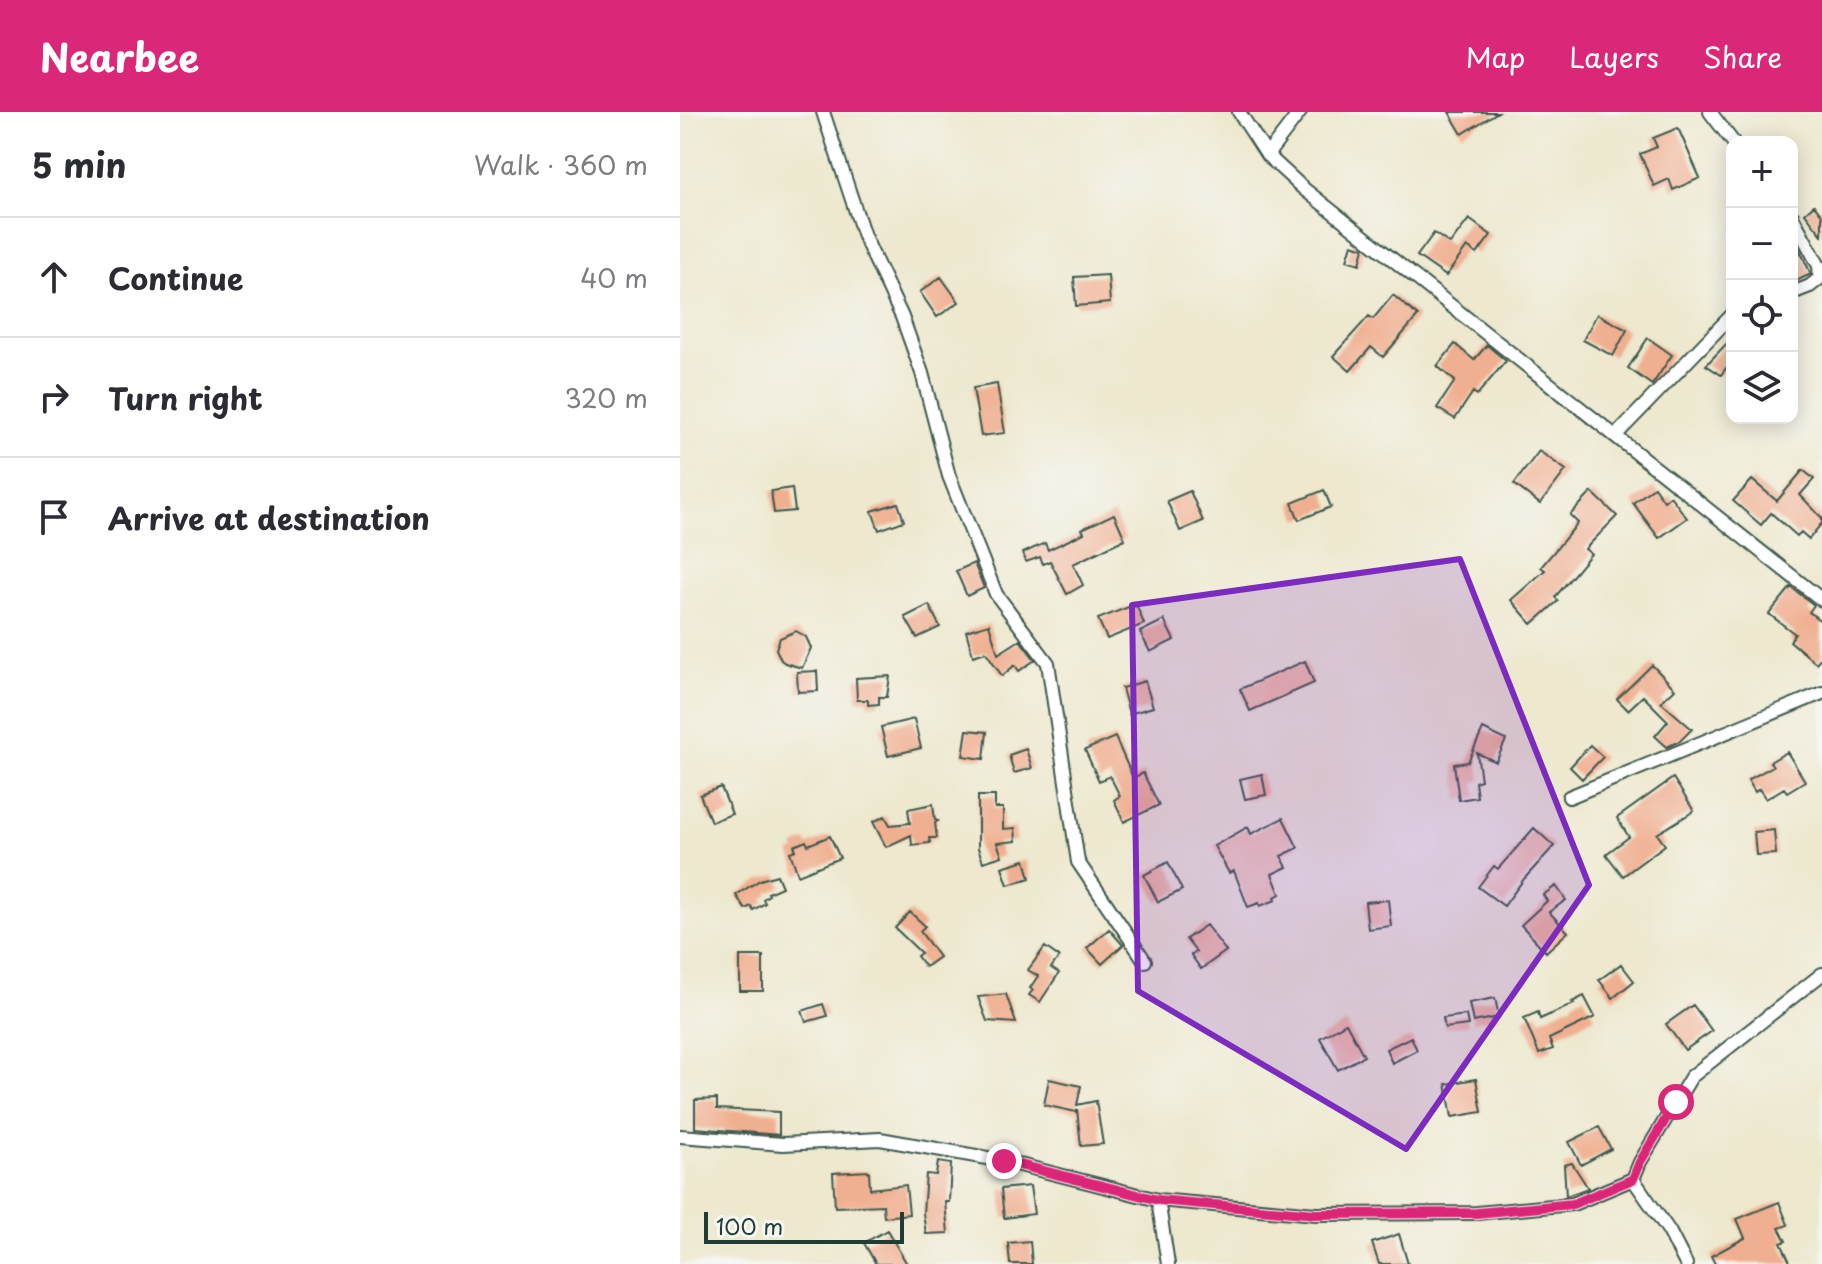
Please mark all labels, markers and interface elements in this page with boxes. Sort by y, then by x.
text: Nearbee [40,28,199,85]
text: Map [1465,35,1525,78]
text: Layers [1569,35,1659,78]
text: Share [1703,35,1782,78]
map controls [1726,136,1798,424]
button: + [1726,136,1798,208]
text: 5 min [32,138,126,190]
text: Walk · 360 m [474,145,648,184]
button: − [1726,208,1798,280]
icon: ahead [32,255,76,299]
text: Continue [108,255,243,300]
text: 40 m [580,258,648,297]
button: locate [1726,280,1798,352]
button: layers [1726,352,1798,424]
icon: right [32,375,76,419]
text: Turn right [108,375,263,420]
text: 320 m [564,378,648,417]
icon: arrive [32,495,76,539]
text: Arrive at destination [108,495,430,540]
route start [1658,1084,1694,1120]
route end [986,1143,1022,1179]
scale bar [704,1208,904,1244]
text: 100 m [716,1209,783,1242]

